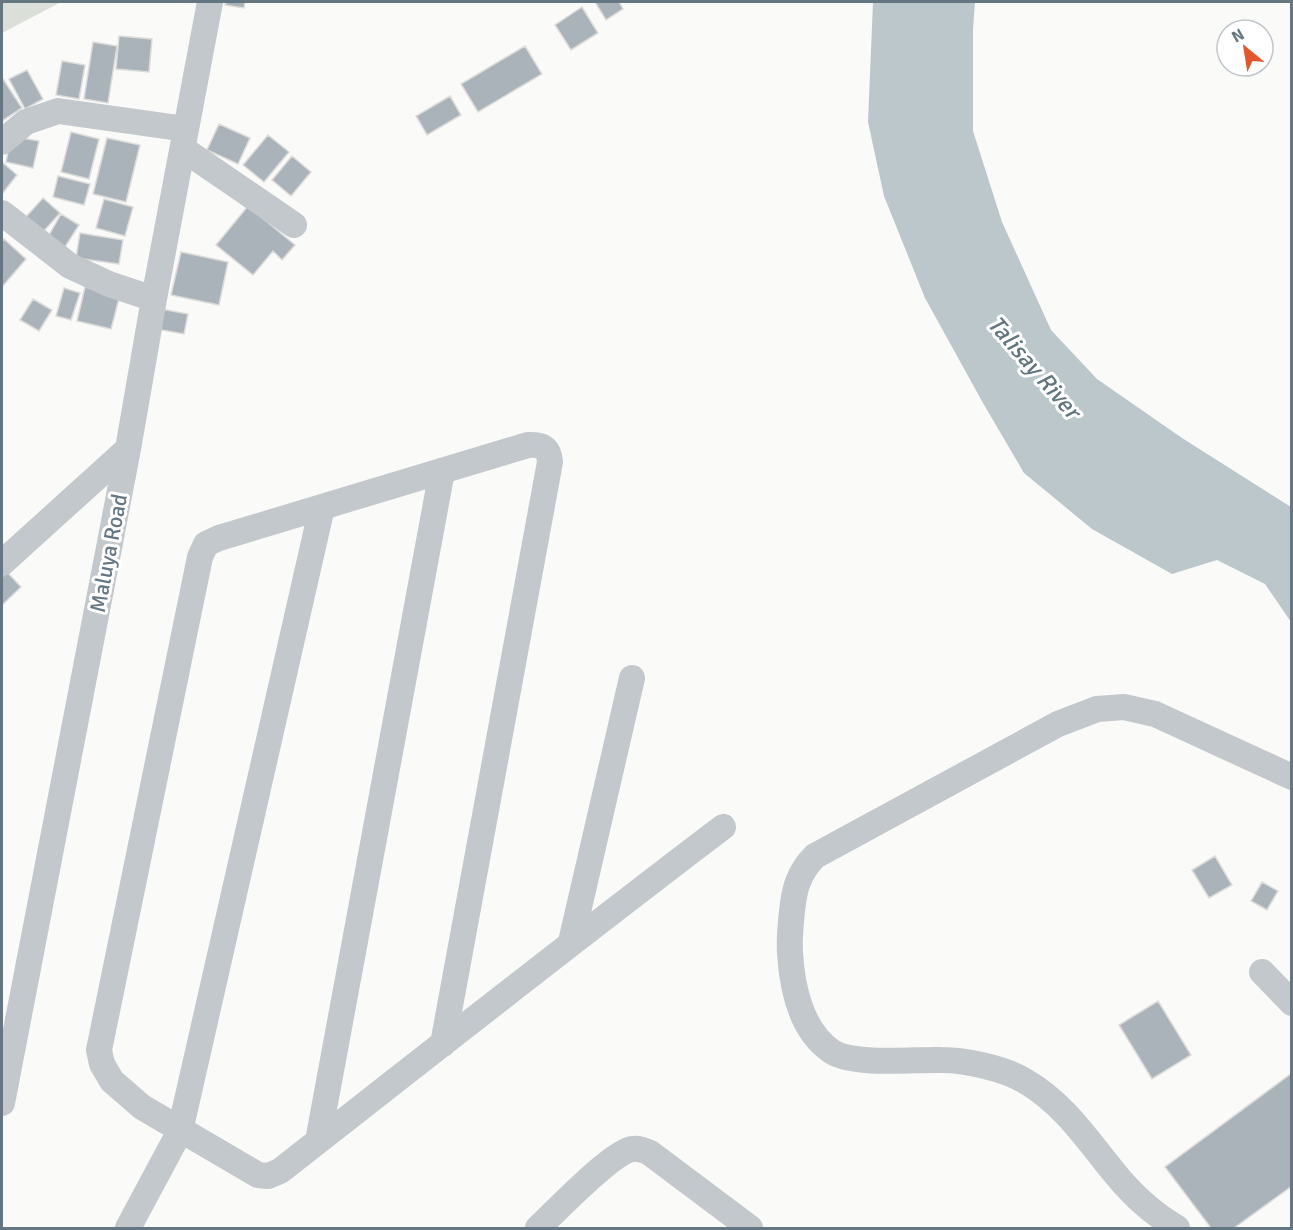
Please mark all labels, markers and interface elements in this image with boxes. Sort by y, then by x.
north arrow [1215,18,1275,78]
text: N [1228,24,1248,47]
water label: Talisay River [981,309,1089,427]
street label: Maluya Road [84,491,133,615]

